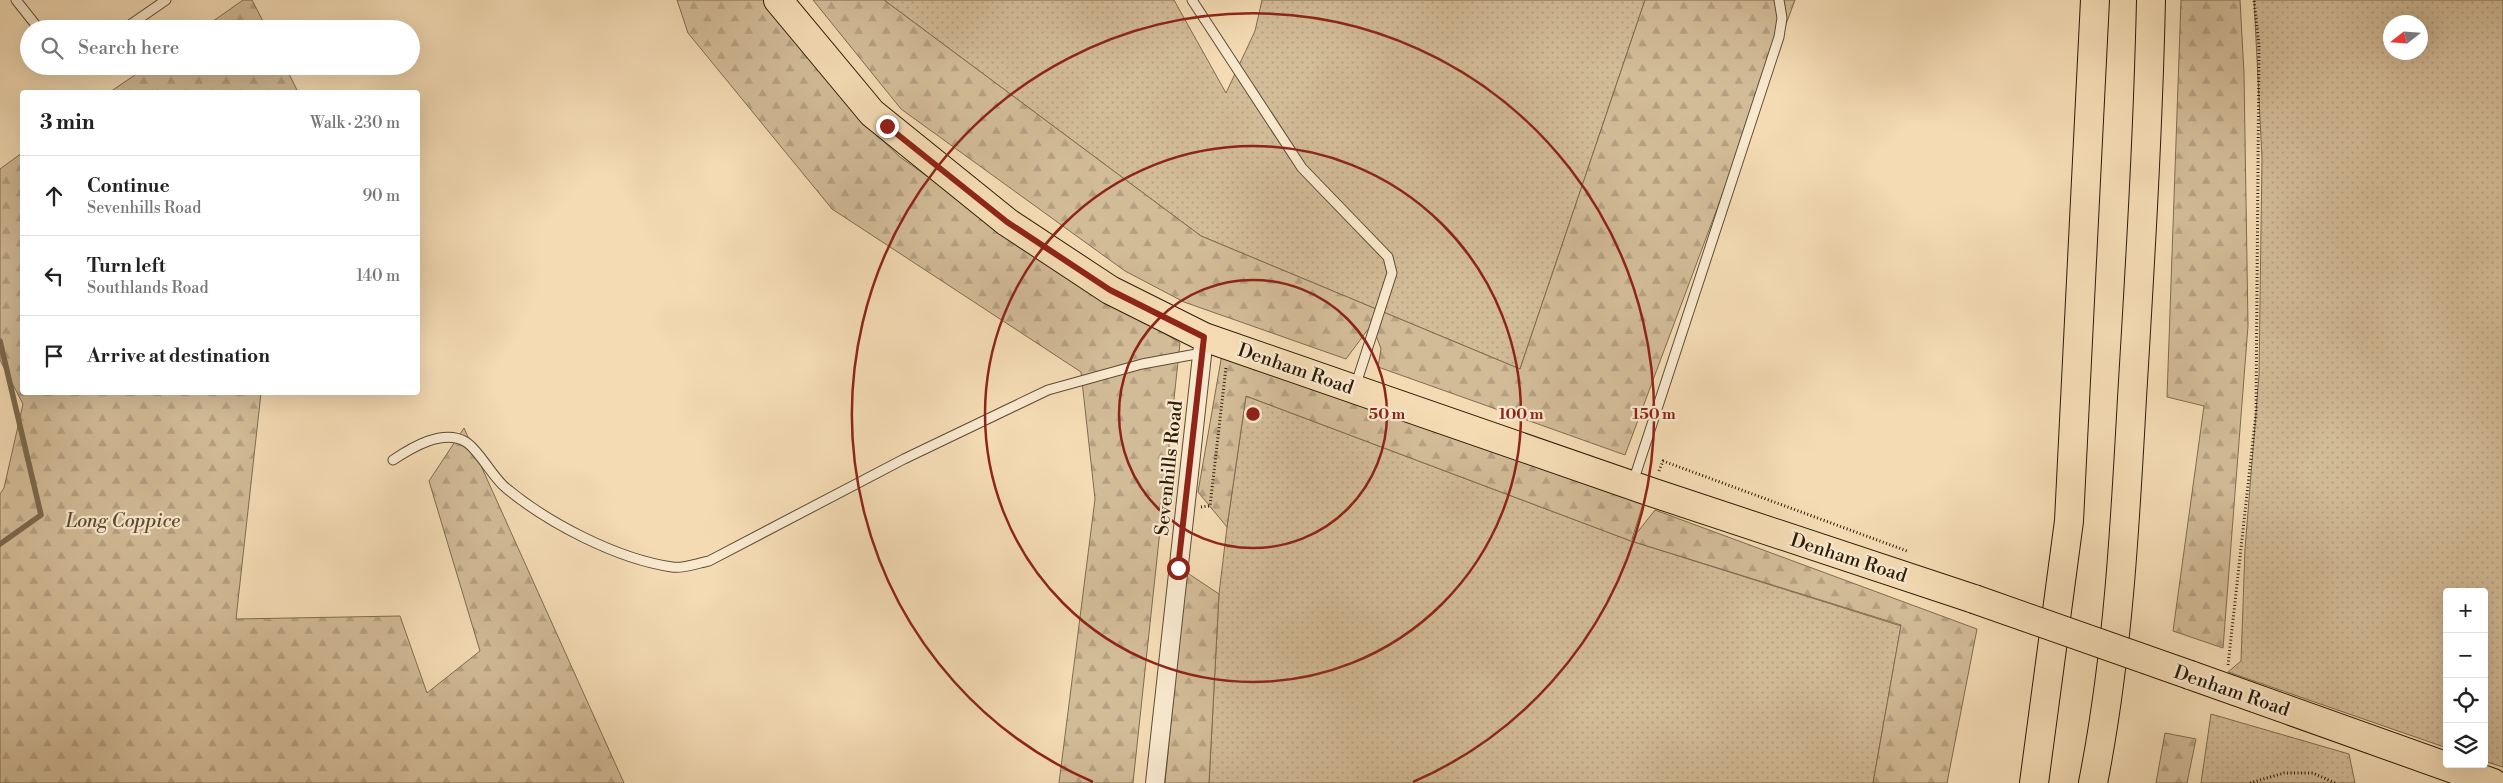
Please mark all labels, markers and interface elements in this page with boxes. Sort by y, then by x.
north arrow [2383,15,2428,60]
search box [20,20,420,75]
icon: search [38,34,66,62]
text: Search here [78,36,179,60]
text: 3 min [40,110,95,136]
text: Walk · 230 m [310,113,400,133]
route end [876,115,899,138]
text: Continue [87,174,170,198]
icon: ahead [40,182,68,210]
text: 90 m [362,186,400,206]
text: Sevenhills Road [87,198,201,218]
text: Turn left [87,254,166,278]
icon: left [40,262,68,290]
text: 140 m [356,266,400,286]
text: Southlands Road [87,278,209,298]
street label: Denham Road [1234,338,1357,400]
icon: arrive [40,342,68,370]
text: Arrive at destination [87,344,270,368]
street label: Sevenhills Road [1150,399,1188,537]
centre of rings [1244,405,1262,423]
text: 50 m [1369,405,1405,424]
text: 100 m [1499,405,1544,424]
text: 150 m [1632,405,1676,424]
park label: Long Coppice [65,509,180,533]
street label: Denham Road [1787,528,1910,588]
route start [1167,557,1190,580]
map controls [2443,588,2488,768]
button: + [2443,588,2488,633]
button: − [2443,633,2488,678]
street label: Denham Road [2170,660,2293,722]
button: locate [2443,678,2488,723]
button: layers [2443,723,2488,768]

